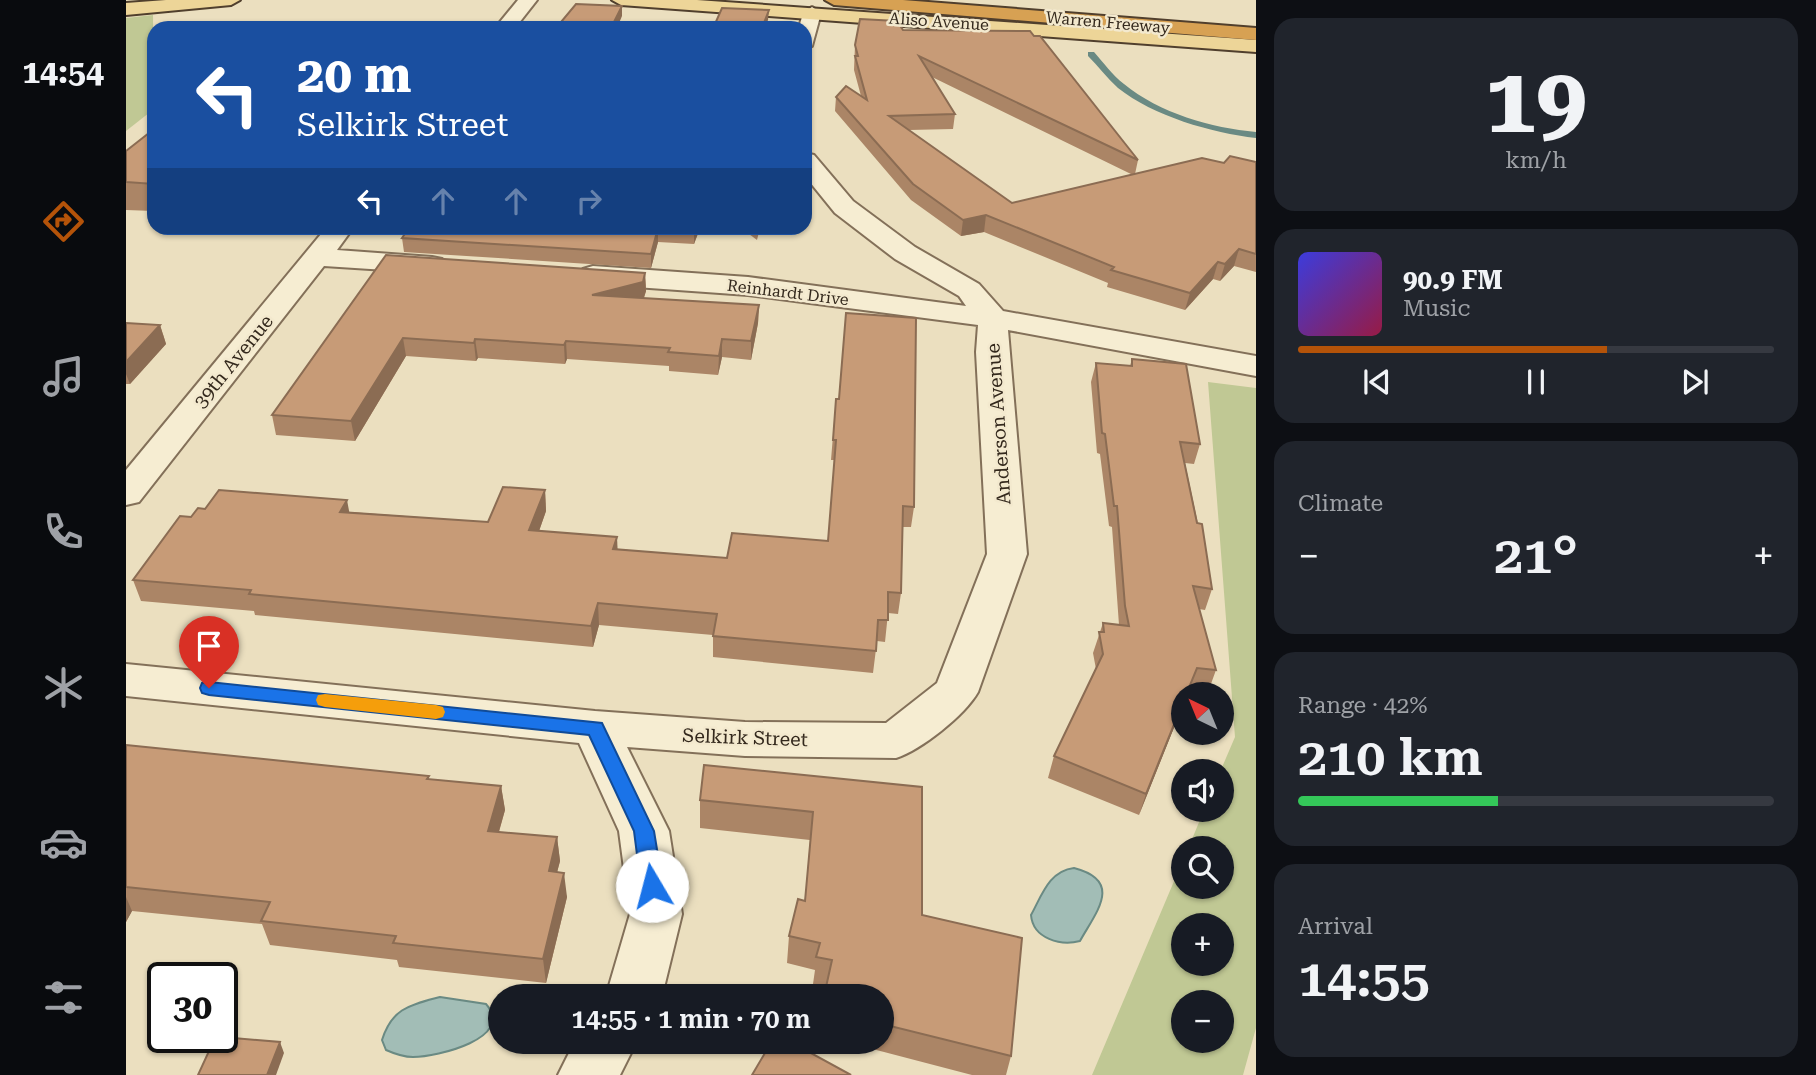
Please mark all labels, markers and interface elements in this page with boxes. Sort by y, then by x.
street label: Warren Freeway [1045,8,1171,37]
street label: Aliso Avenue [888,9,990,34]
text: 20 m [297,47,412,104]
text: 19 [1485,48,1587,154]
icon: left [182,49,273,140]
text: 14:54 [22,53,104,91]
text: Selkirk Street [297,106,508,144]
text: km/h [1505,147,1567,174]
icon: left [351,182,389,220]
icon: ahead [424,182,462,220]
icon: ahead [497,182,535,220]
icon: right [570,182,608,220]
icon: directions [39,197,88,246]
text: 90.9 FM [1403,265,1503,295]
street label: Reinhardt Drive [726,276,850,309]
text: Music [1403,295,1470,322]
street label: 39th Avenue [189,310,278,413]
street label: Anderson Avenue [981,342,1016,505]
icon: music [39,352,88,401]
icon: previous [1358,363,1396,401]
icon: pause [1517,363,1555,401]
icon: next [1676,363,1714,401]
text: Climate [1298,490,1383,517]
icon: phone [39,507,88,556]
text: 21° [1494,525,1578,586]
text: − [1298,534,1319,578]
text: + [1753,534,1774,578]
pin [179,616,239,688]
icon: arrive [190,627,228,665]
icon: climate [39,663,88,712]
north arrow [1171,682,1234,746]
map controls [1171,682,1234,1053]
text: Range · 42% [1298,692,1427,719]
street label: Selkirk Street [682,724,808,751]
text: 210 km [1298,727,1483,788]
button: sound [1171,759,1234,822]
icon: car [39,818,88,867]
button: search [1171,836,1234,899]
position arrow [615,849,689,923]
button: + [1171,913,1234,976]
text: Arrival [1298,913,1373,940]
text: 14:55 [1298,948,1430,1009]
speed limit sign: 30 [147,962,238,1053]
icon: filters [39,973,88,1022]
button: − [1171,990,1234,1053]
text: 14:55 · 1 min · 70 m [571,1004,811,1034]

